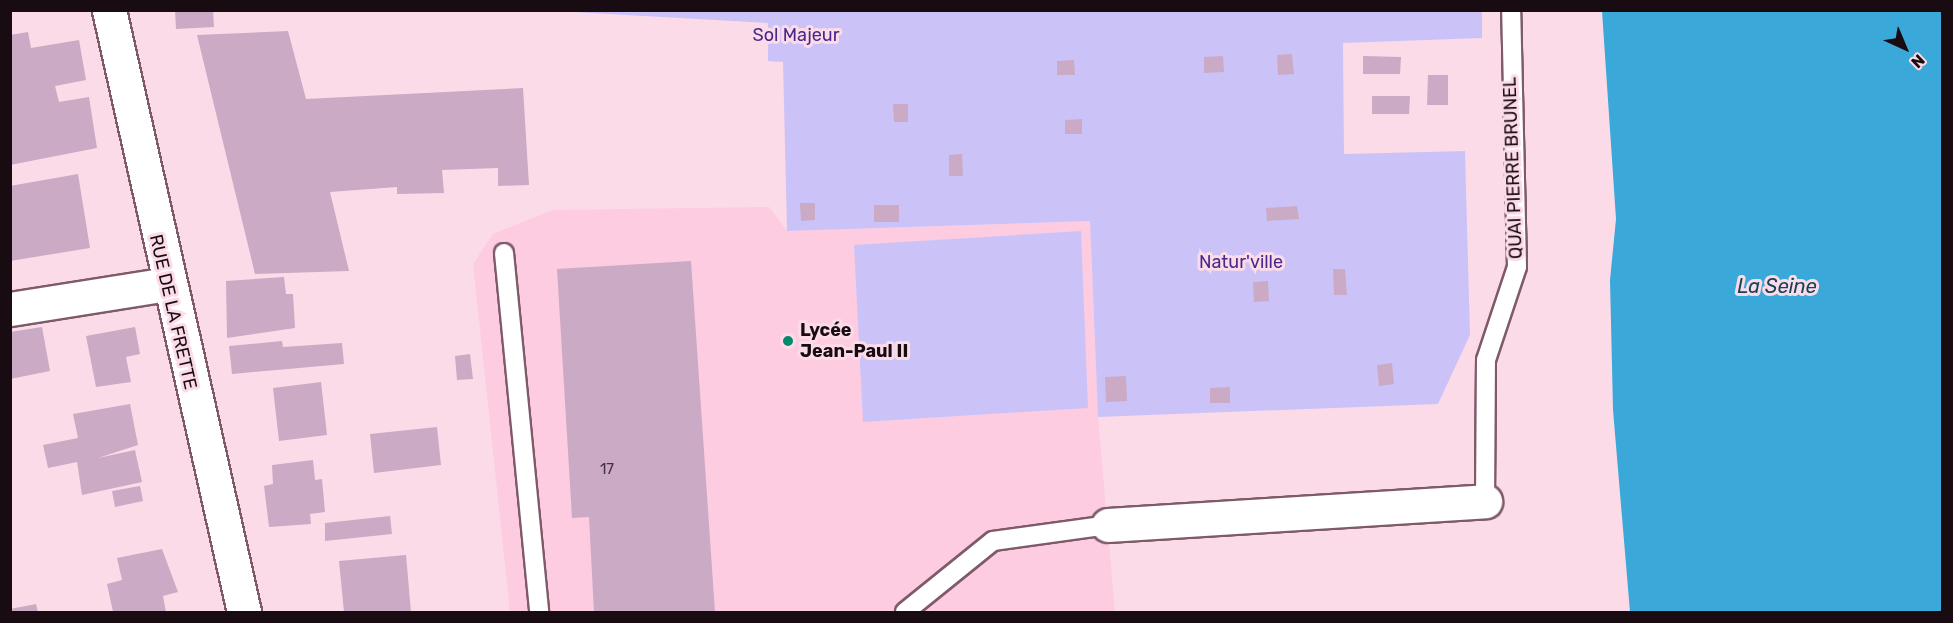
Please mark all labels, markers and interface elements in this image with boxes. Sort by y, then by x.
north arrow [1875,18,1935,78]
park label: Sol Majeur [752,24,840,46]
text: N [1907,50,1929,72]
street label: QUAI PIERRE BRUNEL [1499,77,1527,259]
street label: RUE DE LA FRETTE [145,232,201,392]
park label: Natur'ville [1199,251,1283,273]
water label: La Seine [1737,274,1817,298]
place label: Lycée Jean-Paul II [800,320,908,362]
marker: Lycée Jean-Paul II [781,334,795,348]
house number: 17 [600,461,614,479]

